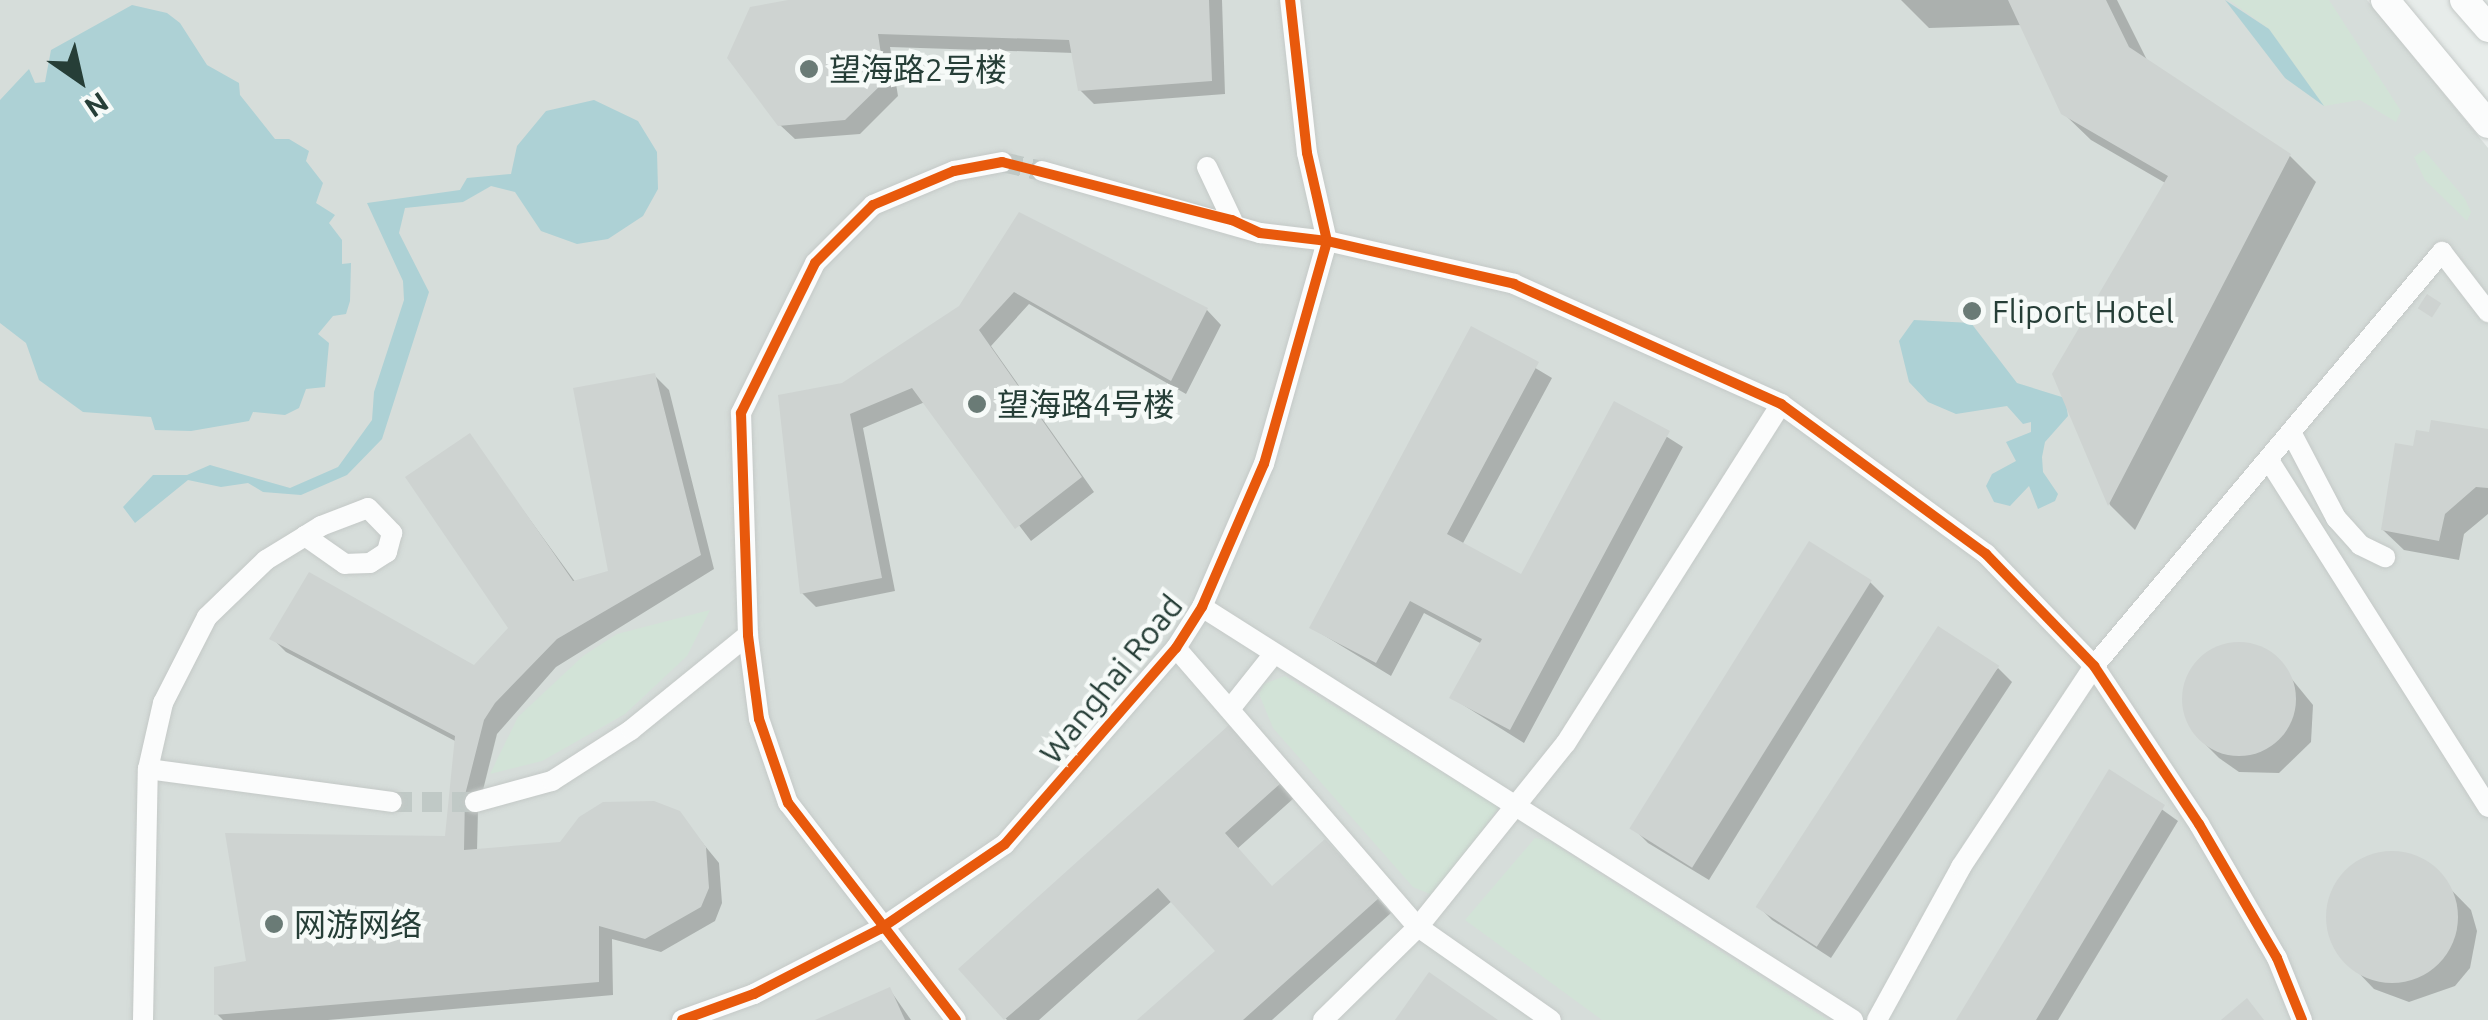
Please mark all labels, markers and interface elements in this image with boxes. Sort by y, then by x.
north arrow [30,30,130,130]
place label: 望海路2号楼 [829,50,1007,88]
marker: 望海路2号楼 [798,58,820,80]
text: N [80,87,114,124]
place label: Fliport Hotel [1992,292,2174,330]
marker: Fliport Hotel [1961,300,1983,322]
place label: 望海路4号楼 [997,385,1175,423]
marker: 望海路4号楼 [966,393,988,415]
street label: Wanghai Road [1031,587,1191,771]
place label: 网游网络 [294,905,422,943]
marker: 网游网络 [263,913,285,935]

